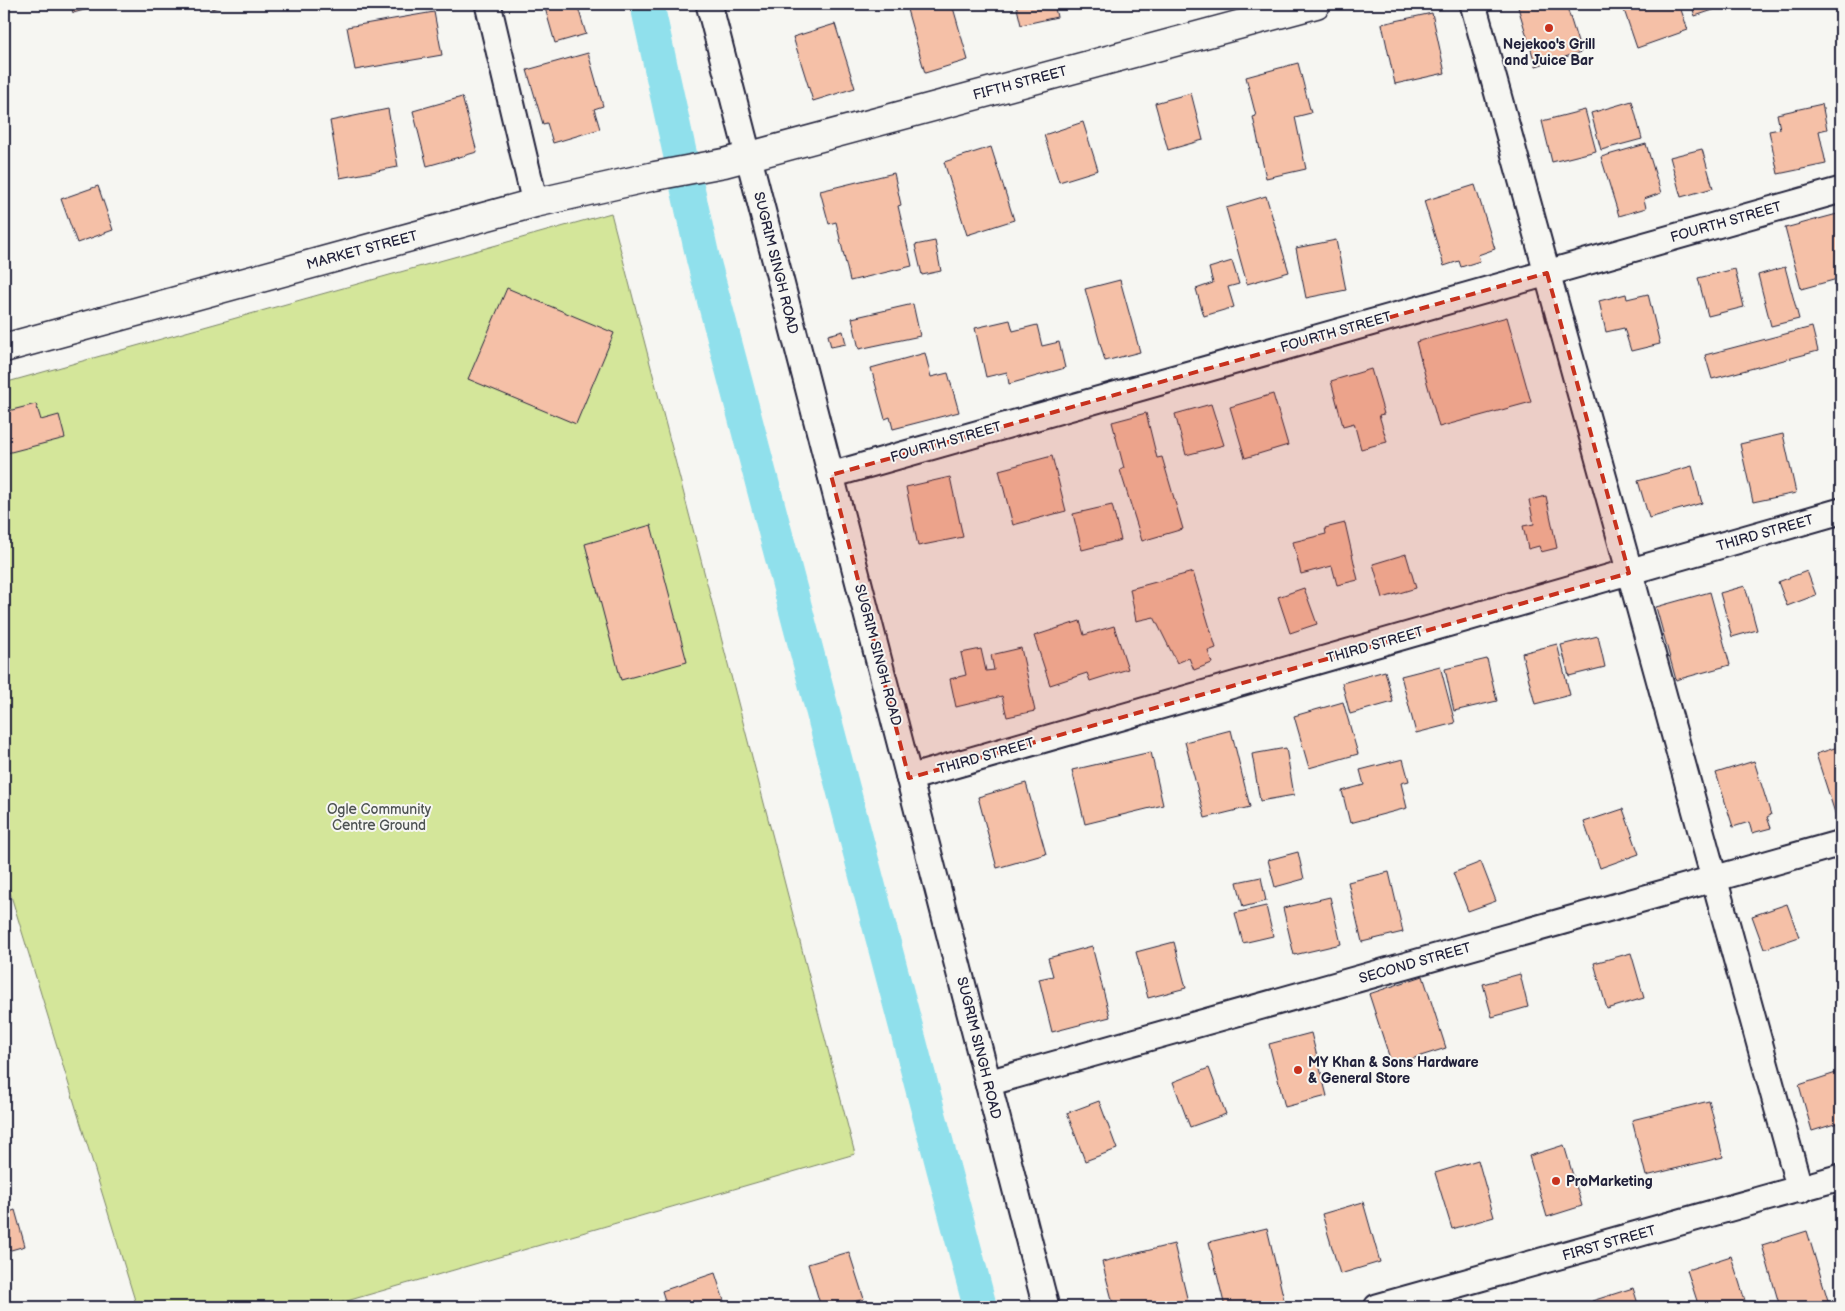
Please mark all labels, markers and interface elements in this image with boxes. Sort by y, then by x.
marker: Nejekoo's Grill and Juice Bar [1543,22,1555,34]
place label: Nejekoo's Grill and Juice Bar [1503,36,1595,69]
street label: FIFTH STREET [971,62,1069,104]
street label: SUGRIM SINGH ROAD [750,190,802,336]
street label: FOURTH STREET [1668,198,1784,246]
street label: MARKET STREET [305,227,420,273]
street label: FOURTH STREET [1278,308,1394,356]
street label: FOURTH STREET [888,418,1004,466]
street label: THIRD STREET [1715,511,1816,555]
street label: SUGRIM SINGH ROAD [851,582,905,728]
street label: THIRD STREET [1325,623,1426,667]
street label: THIRD STREET [936,734,1037,778]
park label: Ogle Community Centre Ground [327,801,432,834]
street label: SECOND STREET [1357,939,1474,987]
street label: SUGRIM SINGH ROAD [953,975,1005,1121]
place label: MY Khan & Sons Hardware & General Store [1308,1054,1479,1087]
marker: MY Khan & Sons Hardware & General Store [1292,1064,1304,1076]
place label: ProMarketing [1566,1173,1653,1190]
marker: ProMarketing [1550,1175,1562,1187]
street label: FIRST STREET [1560,1221,1658,1264]

